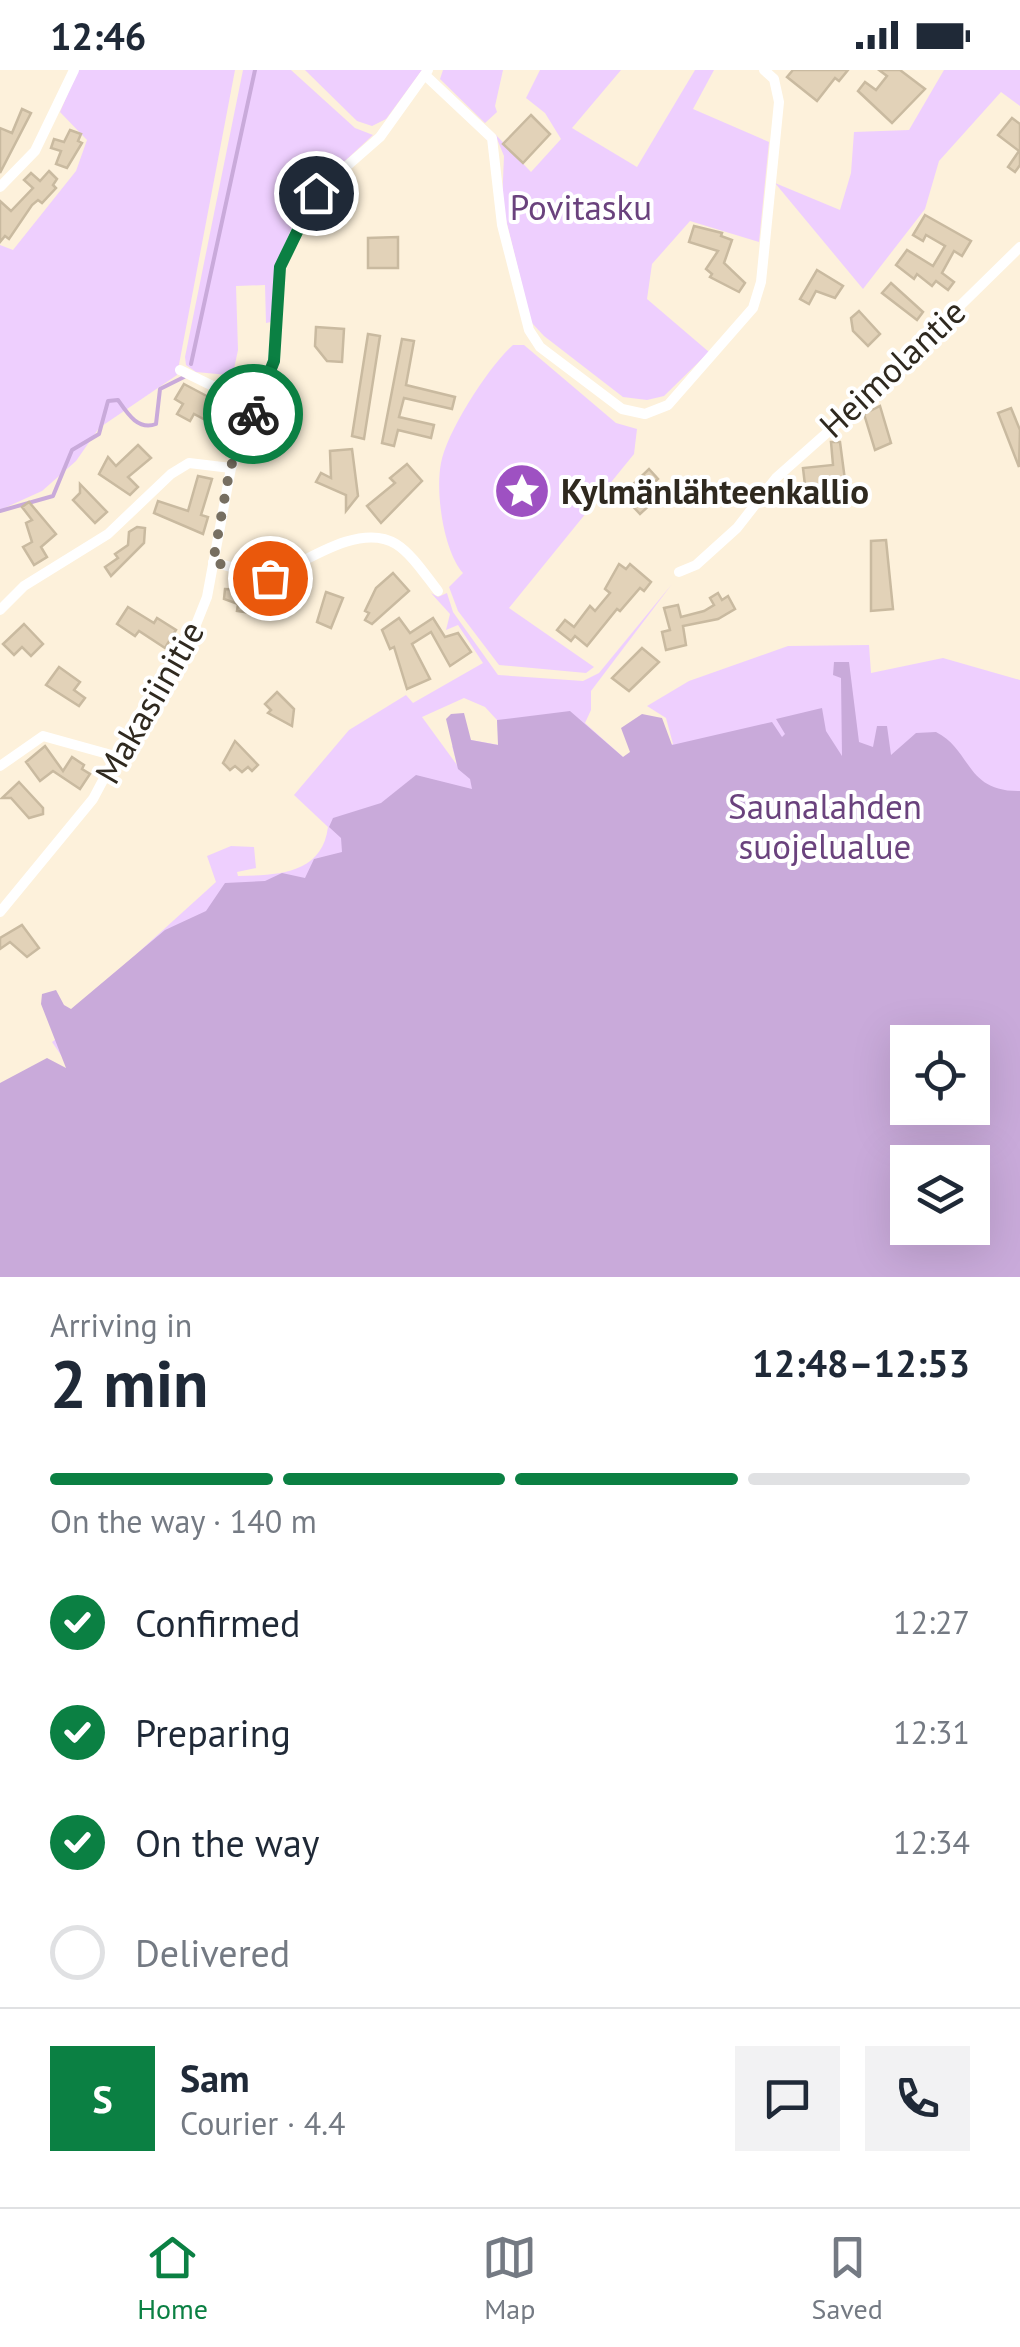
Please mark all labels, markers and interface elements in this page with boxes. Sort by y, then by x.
text: 12:46 [50,11,146,60]
pin [274,151,359,236]
icon: home [289,166,344,221]
park label: Povitasku [510,184,652,230]
street label: Heimolantie [809,289,975,447]
courier [203,364,303,464]
icon: bike [226,387,281,442]
place icon: Kylmänlähteenkallio [492,461,552,521]
place label: Kylmänlähteenkallio [561,468,869,514]
pin [228,536,313,621]
icon: bag [243,551,298,606]
street label: Makasiinitie [84,612,214,792]
park label: Saunalahden suojelualue [728,783,922,869]
map controls [890,1025,990,1245]
button: locate [890,1025,990,1125]
button: layers [890,1145,990,1245]
text: Arriving in [50,1304,192,1346]
text: 12:48–12:53 [752,1338,970,1387]
text: 2 min [50,1341,209,1425]
text: On the way · 140 m [50,1500,317,1542]
icon: check [50,1595,105,1650]
text: Confirmed [135,1598,301,1647]
text: 12:27 [893,1601,970,1643]
icon: check [50,1705,105,1760]
text: Preparing [135,1708,291,1757]
text: 12:31 [893,1711,970,1753]
icon: check [50,1815,105,1870]
text: On the way [135,1818,320,1867]
text: 12:34 [893,1821,970,1863]
text: Delivered [135,1928,290,1977]
button: chat [735,2046,840,2151]
button: phone [865,2046,970,2151]
text: Sam [180,2053,250,2102]
text: S [92,2074,113,2123]
text: Courier · 4.4 [180,2102,346,2144]
tab: Home [137,2230,208,2327]
tab: Map [482,2230,537,2327]
tab: Saved [812,2230,883,2327]

